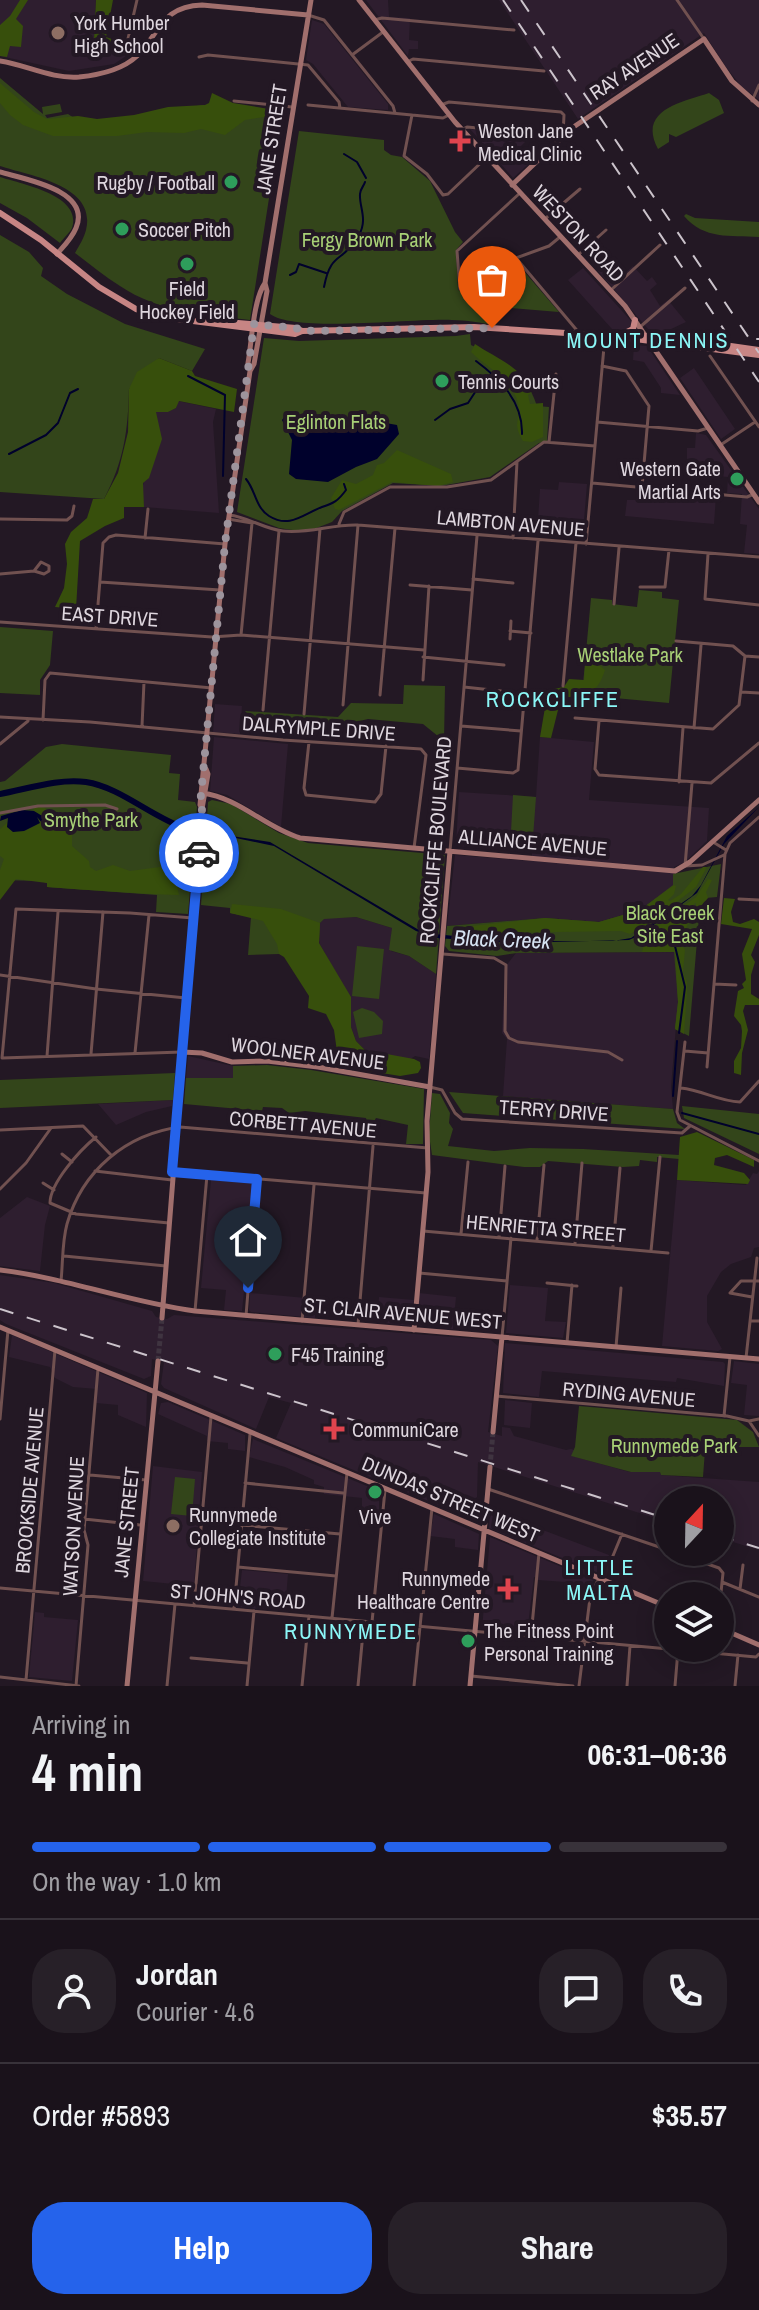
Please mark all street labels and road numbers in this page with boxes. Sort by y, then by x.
street label: RAY AVENUE [584,26,684,106]
street label: JANE STREET [249,82,293,196]
street label: WESTON ROAD [527,179,631,287]
street label: LAMBTON AVENUE [436,503,586,543]
street label: EAST DRIVE [61,599,159,633]
street label: DALRYMPLE DRIVE [241,709,397,747]
street label: ROCKCLIFFE BOULEVARD [412,735,458,945]
street label: ALLIANCE AVENUE [457,822,608,862]
street label: WOOLNER AVENUE [230,1030,386,1076]
street label: TERRY DRIVE [498,1093,610,1127]
street label: CORBETT AVENUE [228,1104,378,1144]
street label: HENRIETTA STREET [465,1208,627,1248]
street label: ST. CLAIR AVENUE WEST [303,1291,503,1335]
street label: RYDING AVENUE [561,1375,697,1413]
street label: BROOKSIDE AVENUE [8,1405,50,1575]
street label: DUNDAS STREET WEST [358,1449,544,1549]
street label: WATSON AVENUE [56,1455,90,1597]
street label: JANE STREET [107,1465,145,1579]
street label: ST JOHN'S ROAD [169,1577,307,1615]

